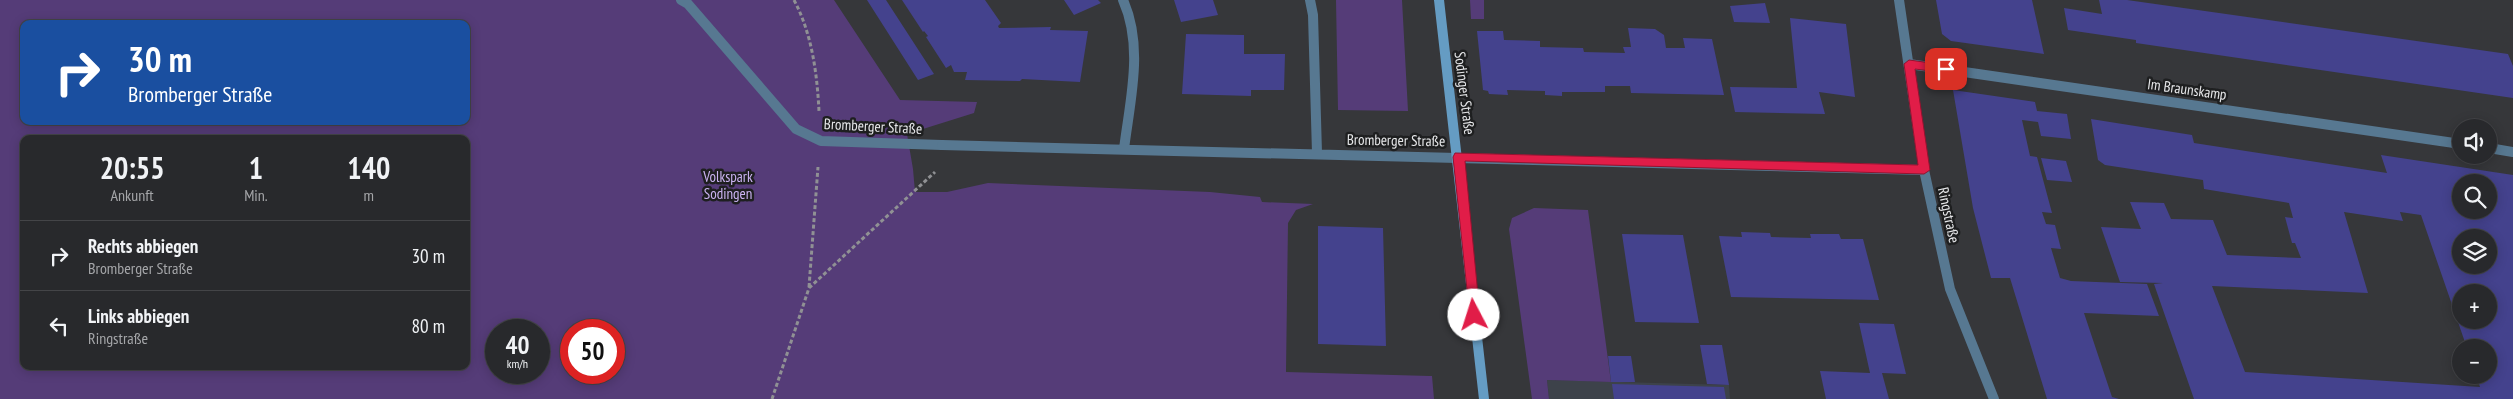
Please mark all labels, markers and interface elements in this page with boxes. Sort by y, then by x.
text: 30 m [128,36,192,82]
icon: right [45,40,110,105]
pin [1925,48,1967,90]
street label: Sodinger Straße [1450,50,1480,136]
icon: arrive [1932,55,1960,83]
street label: Im Braunskamp [2146,74,2228,104]
text: Bromberger Straße [128,80,272,108]
street label: Bromberger Straße [823,114,923,138]
map controls [2452,119,2497,384]
button: sound [2452,119,2497,164]
street label: Bromberger Straße [1347,130,1445,150]
text: 20:55 [100,148,165,187]
text: 1 [249,148,263,187]
text: 140 [347,148,390,187]
park label: Volkspark Sodingen [702,167,753,203]
button: search [2452,174,2497,219]
text: Ankunft [111,185,154,205]
text: Min. [244,185,268,205]
text: m [364,185,374,205]
street label: Ringstraße [1934,185,1964,245]
button: layers [2452,229,2497,274]
text: Rechts abbiegen [88,234,198,258]
icon: right [45,242,73,270]
text: 30 m [412,244,445,268]
text: Bromberger Straße [88,258,193,278]
button: + [2452,284,2497,329]
position arrow [1447,288,1499,340]
text: Links abbiegen [88,304,189,328]
icon: left [45,312,73,340]
text: 80 m [412,314,445,338]
speed limit sign: 50 [560,319,625,384]
text: Ringstraße [88,328,148,348]
text: 40 [506,329,529,361]
button: − [2452,339,2497,384]
text: km/h [507,356,528,371]

